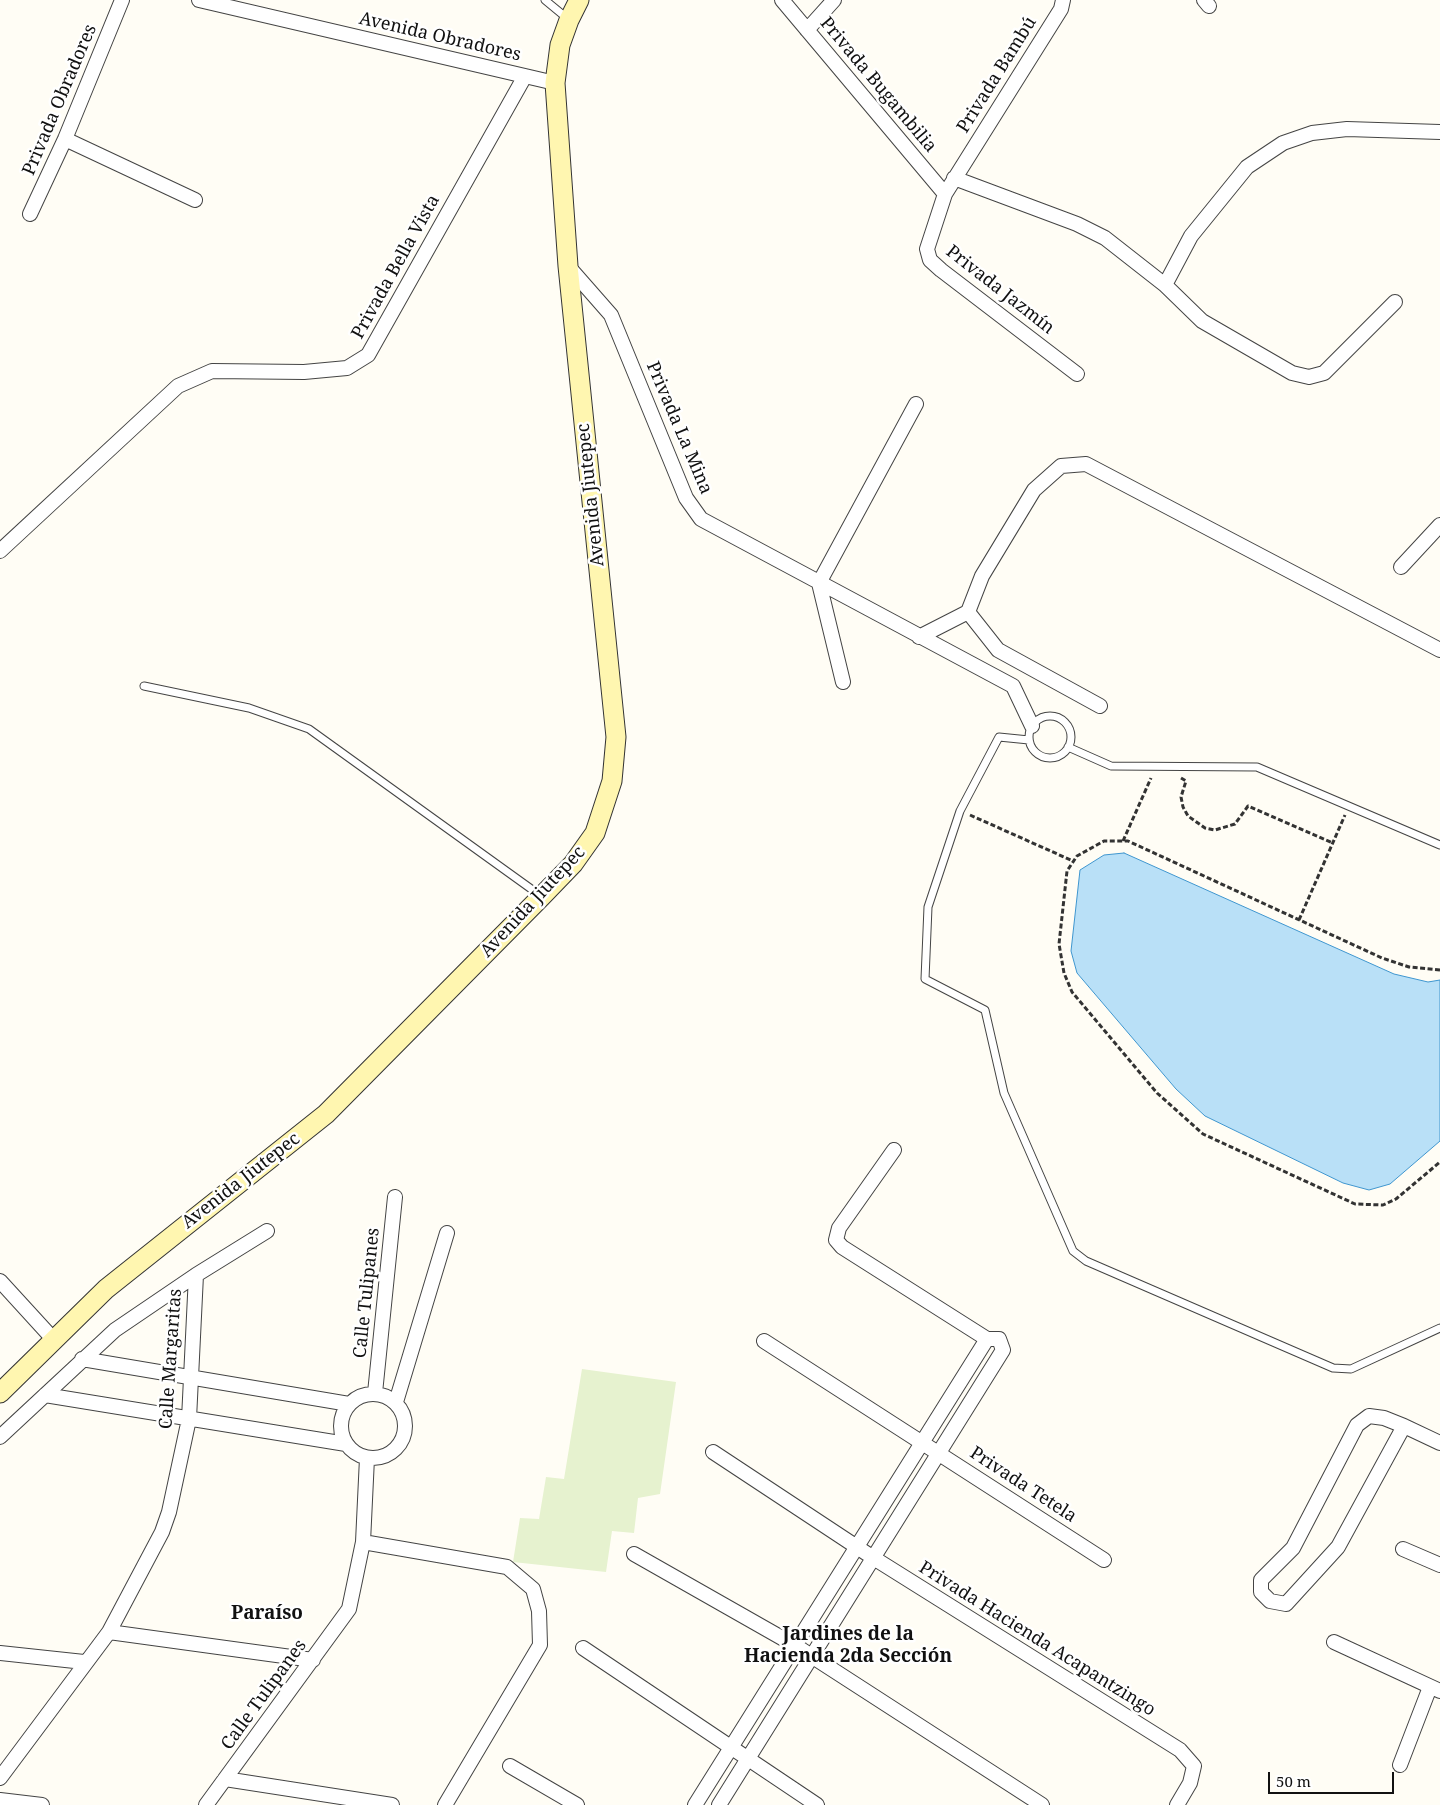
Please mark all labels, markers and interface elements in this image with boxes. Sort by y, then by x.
street label: Avenida Obradores [357,8,523,66]
street label: Privada Bugambilia [815,13,941,157]
street label: Privada Bambú [953,13,1041,137]
street label: Privada Obradores [18,21,102,179]
street label: Privada Bella Vista [347,191,445,343]
street label: Privada Jazmín [941,241,1059,339]
street label: Privada La Mina [641,358,717,498]
street label: Avenida Jiutepec [573,422,609,568]
street label: Avenida Jiutepec [476,842,590,962]
street label: Avenida Jiutepec [178,1128,304,1234]
street label: Calle Tulipanes [349,1227,385,1359]
street label: Calle Margaritas [155,1288,187,1430]
street label: Privada Tetela [966,1442,1080,1528]
street label: Privada Hacienda Acapantzingo [915,1557,1159,1721]
district label: Paraíso [231,1603,303,1625]
district label: Jardines de la Hacienda 2da Sección [744,1624,952,1668]
street label: Calle Tulipanes [217,1636,311,1754]
scale bar [1270,1762,1396,1794]
text: 50 m [1276,1771,1311,1791]

